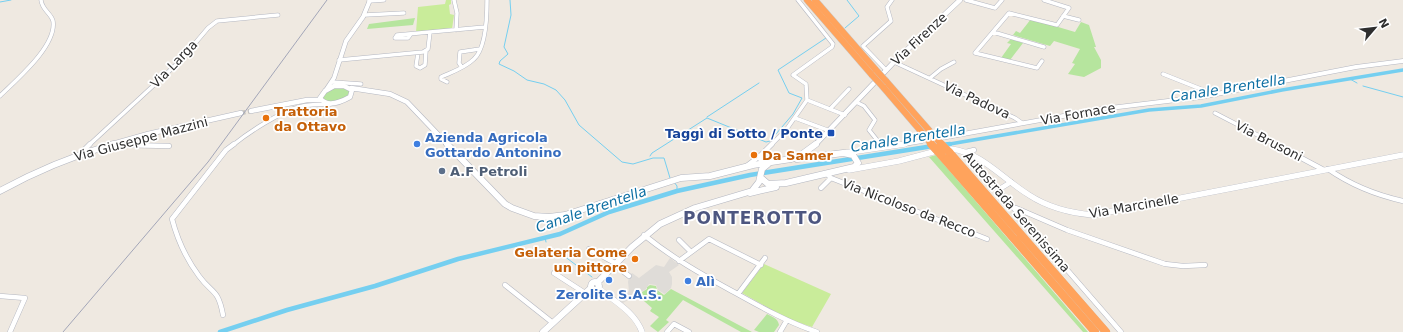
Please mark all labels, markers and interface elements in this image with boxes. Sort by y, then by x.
north arrow [1355,8,1395,48]
street label: Via Firenze [888,9,950,69]
text: N [1375,16,1391,31]
street label: Via Larga [147,37,201,91]
water label: Canale Brentella [1169,71,1287,105]
street label: Via Padova [941,78,1013,122]
street label: Via Fornace [1039,100,1117,128]
place label: Trattoria da Ottavo [274,104,346,134]
marker: Trattoria da Ottavo [261,113,271,123]
street label: Via Giuseppe Mazzini [72,114,210,164]
street label: Via Brusoni [1233,118,1305,164]
water label: Canale Brentella [849,121,967,155]
place label: Taggì di Sotto / Ponte [665,126,823,141]
marker: Taggì di Sotto / Ponte [826,128,836,138]
place label: Azienda Agricola Gottardo Antonino [425,130,561,160]
marker: Azienda Agricola Gottardo Antonino [412,139,422,149]
place label: Da Samer [762,148,834,163]
street label: Autostrada Serenissima [961,149,1073,275]
marker: Da Samer [749,150,759,160]
place label: A.F Petroli [450,164,527,179]
marker: A.F Petroli [437,166,447,176]
street label: Via Nicoloso da Recco [840,176,978,241]
water label: Canale Brentella [534,183,648,235]
street label: Via Marcinelle [1088,191,1180,221]
district label: PONTEROTTO [683,208,823,228]
place label: Gelateria Come un pittore [514,245,627,275]
marker: Gelateria Come un pittore [630,254,640,264]
place label: Alì [696,274,715,289]
marker: Zerolite S.A.S. [604,275,614,285]
marker: Alì [683,276,693,286]
place label: Zerolite S.A.S. [556,287,662,302]

